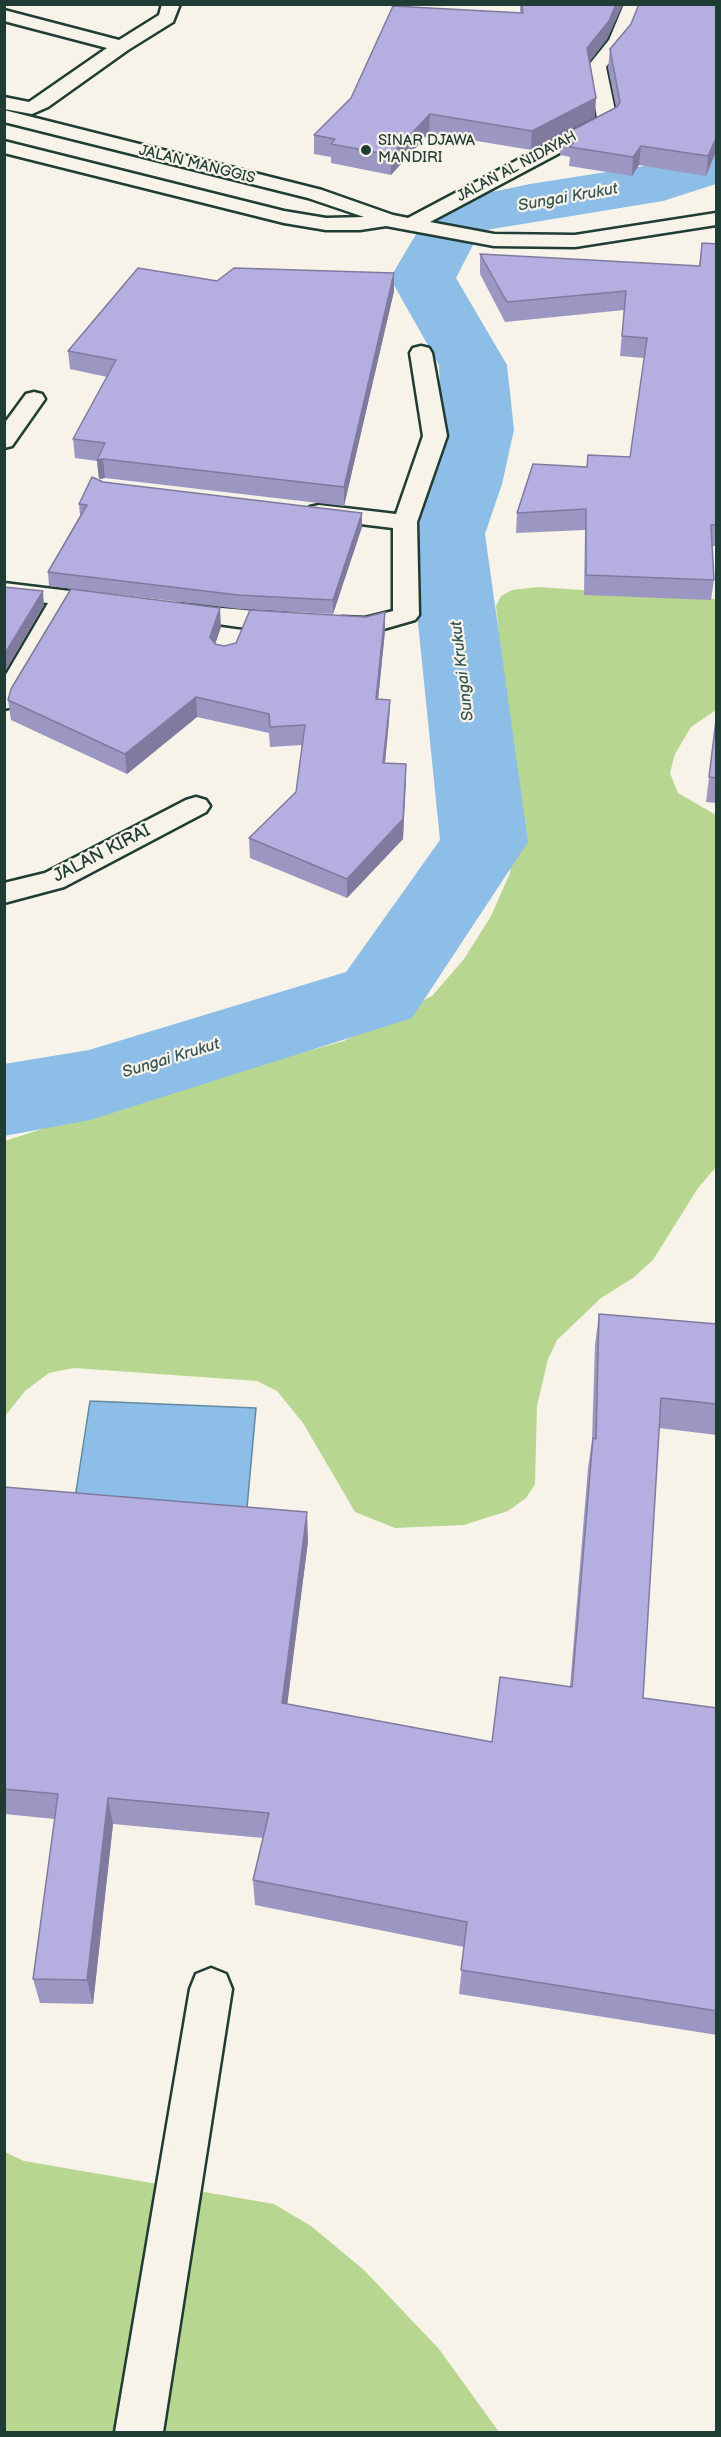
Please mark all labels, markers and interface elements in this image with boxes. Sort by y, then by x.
street label: JALAN AL NIDAYAH [454,128,580,206]
place label: SINAR DJAWA MANDIRI [378,132,475,167]
street label: JALAN MANGGIS [137,142,257,188]
marker: SINAR DJAWA MANDIRI [359,143,373,157]
water label: Sungai Krukut [517,180,619,216]
water label: Sungai Krukut [447,620,479,722]
street label: JALAN KIRAI [50,820,154,888]
water label: Sungai Krukut [120,1035,222,1083]

